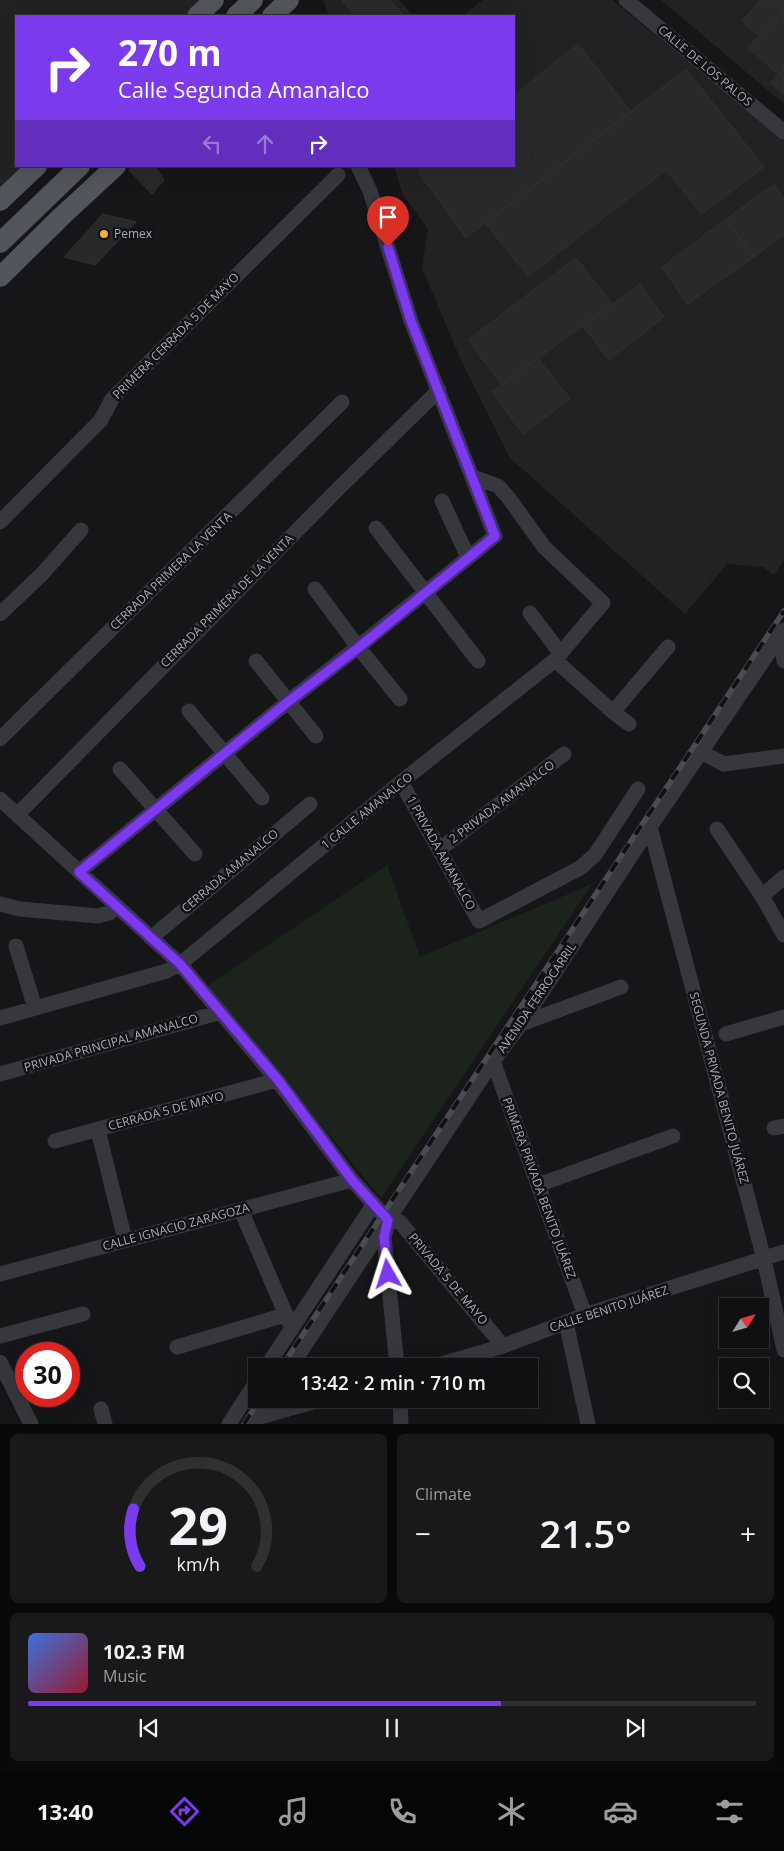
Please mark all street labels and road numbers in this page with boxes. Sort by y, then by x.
street label: CALLE DE LOS PALOS [655,21,756,110]
street label: PRIMERA CERRADA 5 DE MAYO [109,269,243,403]
street label: CERRADA PRIMERA LA VENTA [106,507,236,634]
street label: CERRADA PRIMERA DE LA VENTA [156,530,297,671]
street label: 2 PRIVADA AMANALCO [446,756,558,847]
street label: 1 CALLE AMANALCO [317,768,416,853]
street label: 1 PRIVADA AMANALCO [403,793,480,913]
street label: CERRADA AMANALCO [178,825,282,916]
street label: AVENIDA FERROCARRIL [493,939,580,1056]
street label: SEGUNDA PRIVADA BENITO JUÁREZ [686,990,753,1186]
street label: PRIVADA PRINCIPAL AMANALCO [22,1010,200,1075]
street label: CERRADA 5 DE MAYO [106,1087,226,1134]
street label: PRIMERA PRIVADA BENITO JUÁREZ [499,1095,580,1281]
street label: CALLE IGNACIO ZARAGOZA [101,1199,252,1254]
street label: PRIVADA 5 DE MAYO [405,1229,492,1328]
street label: CALLE BENITO JUÁREZ [547,1281,670,1336]

